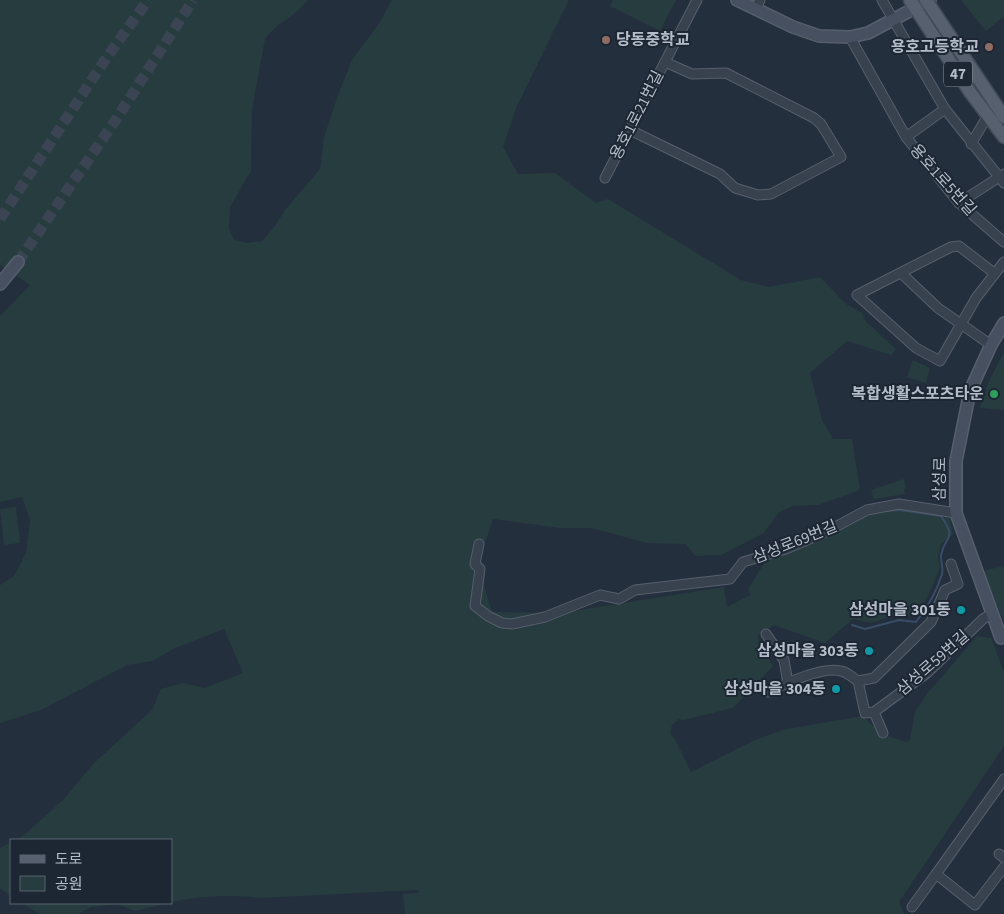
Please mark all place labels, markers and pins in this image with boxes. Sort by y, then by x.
place label: 당동중학교 [616,29,690,51]
marker: 당동중학교 [600,34,612,46]
place label: 용호고등학교 [891,36,979,58]
marker: 용호고등학교 [983,41,995,53]
place label: 복합생활스포츠타운 [852,383,984,405]
marker: 복합생활스포츠타운 [988,388,1000,400]
place label: 삼성마을 301동 [849,599,951,621]
marker: 삼성마을 301동 [955,604,967,616]
place label: 삼성마을 303동 [757,640,859,662]
marker: 삼성마을 303동 [863,645,875,657]
place label: 삼성마을 304동 [724,678,826,700]
marker: 삼성마을 304동 [830,683,842,695]

